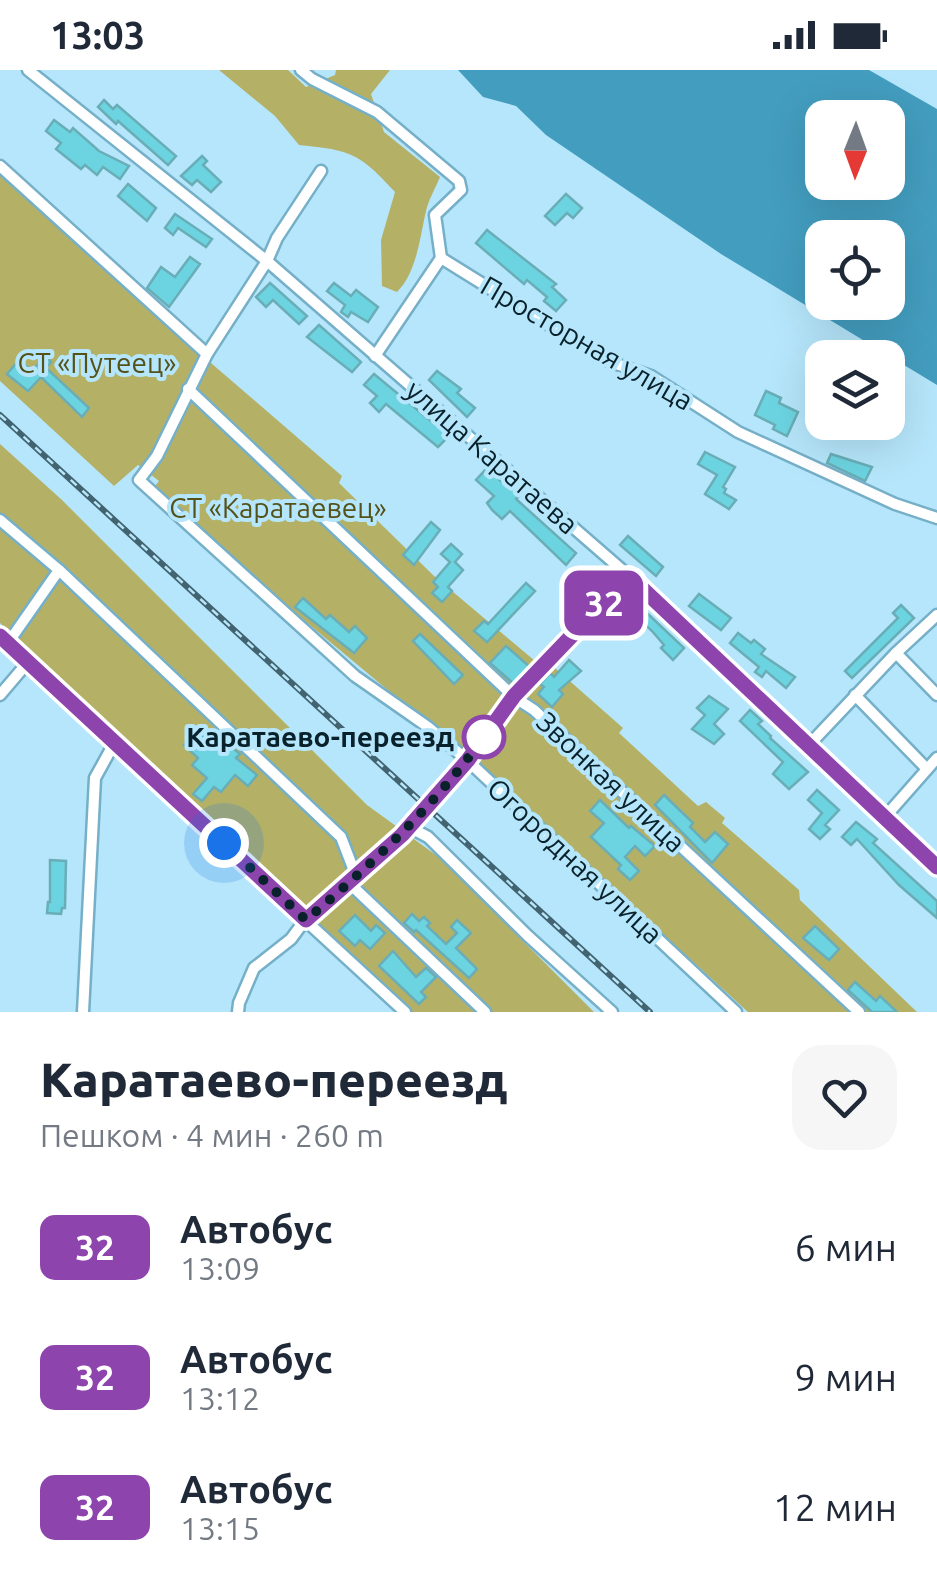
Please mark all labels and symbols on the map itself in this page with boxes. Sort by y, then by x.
north arrow [805,100,905,200]
street label: Просторная улица [476,269,699,416]
park label: СТ «Путеец» [18,347,176,378]
street label: улица Каратаева [400,374,585,540]
park label: СТ «Каратаевец» [169,492,387,523]
line badge: 32 [559,570,649,636]
street label: Звонкая улица [531,705,692,858]
marker: Каратаево-переезд [463,716,505,758]
place label: Каратаево-переезд [186,721,454,752]
street label: Огородная улица [482,772,669,950]
your location [199,818,249,868]

